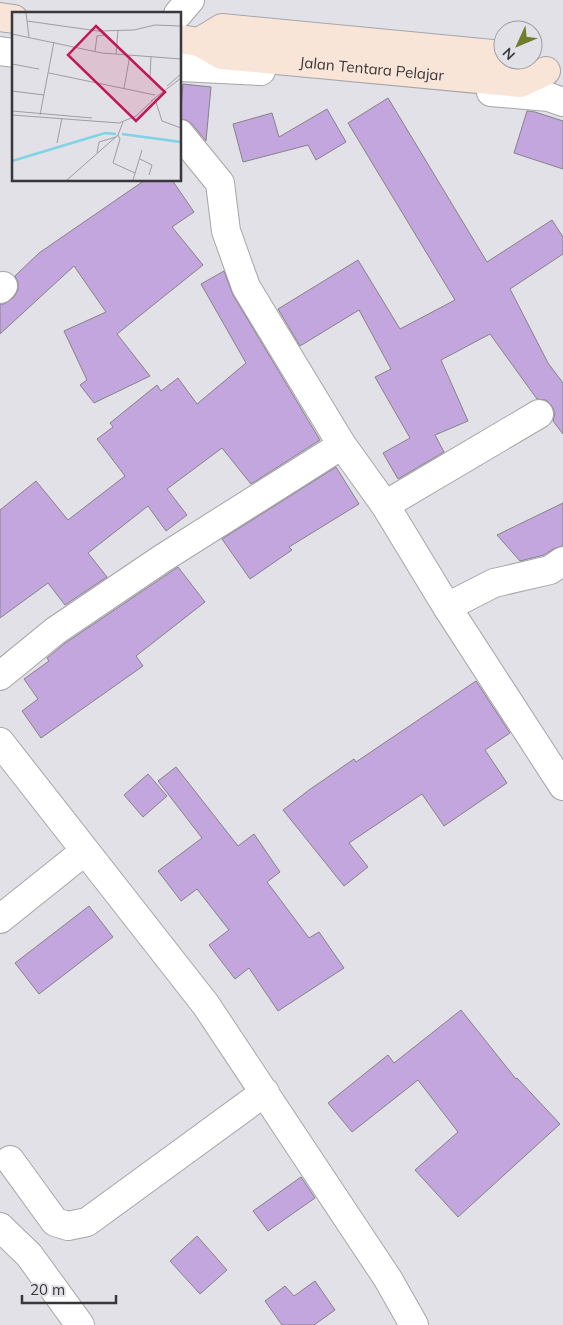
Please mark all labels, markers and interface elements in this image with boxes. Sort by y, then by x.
inset map [12,12,181,181]
north arrow [493,20,543,70]
text: N [499,44,519,64]
street label: Jalan Tentara Pelajar [299,52,445,85]
scale bar [22,1272,116,1304]
text: 20 m [30,1280,65,1299]

